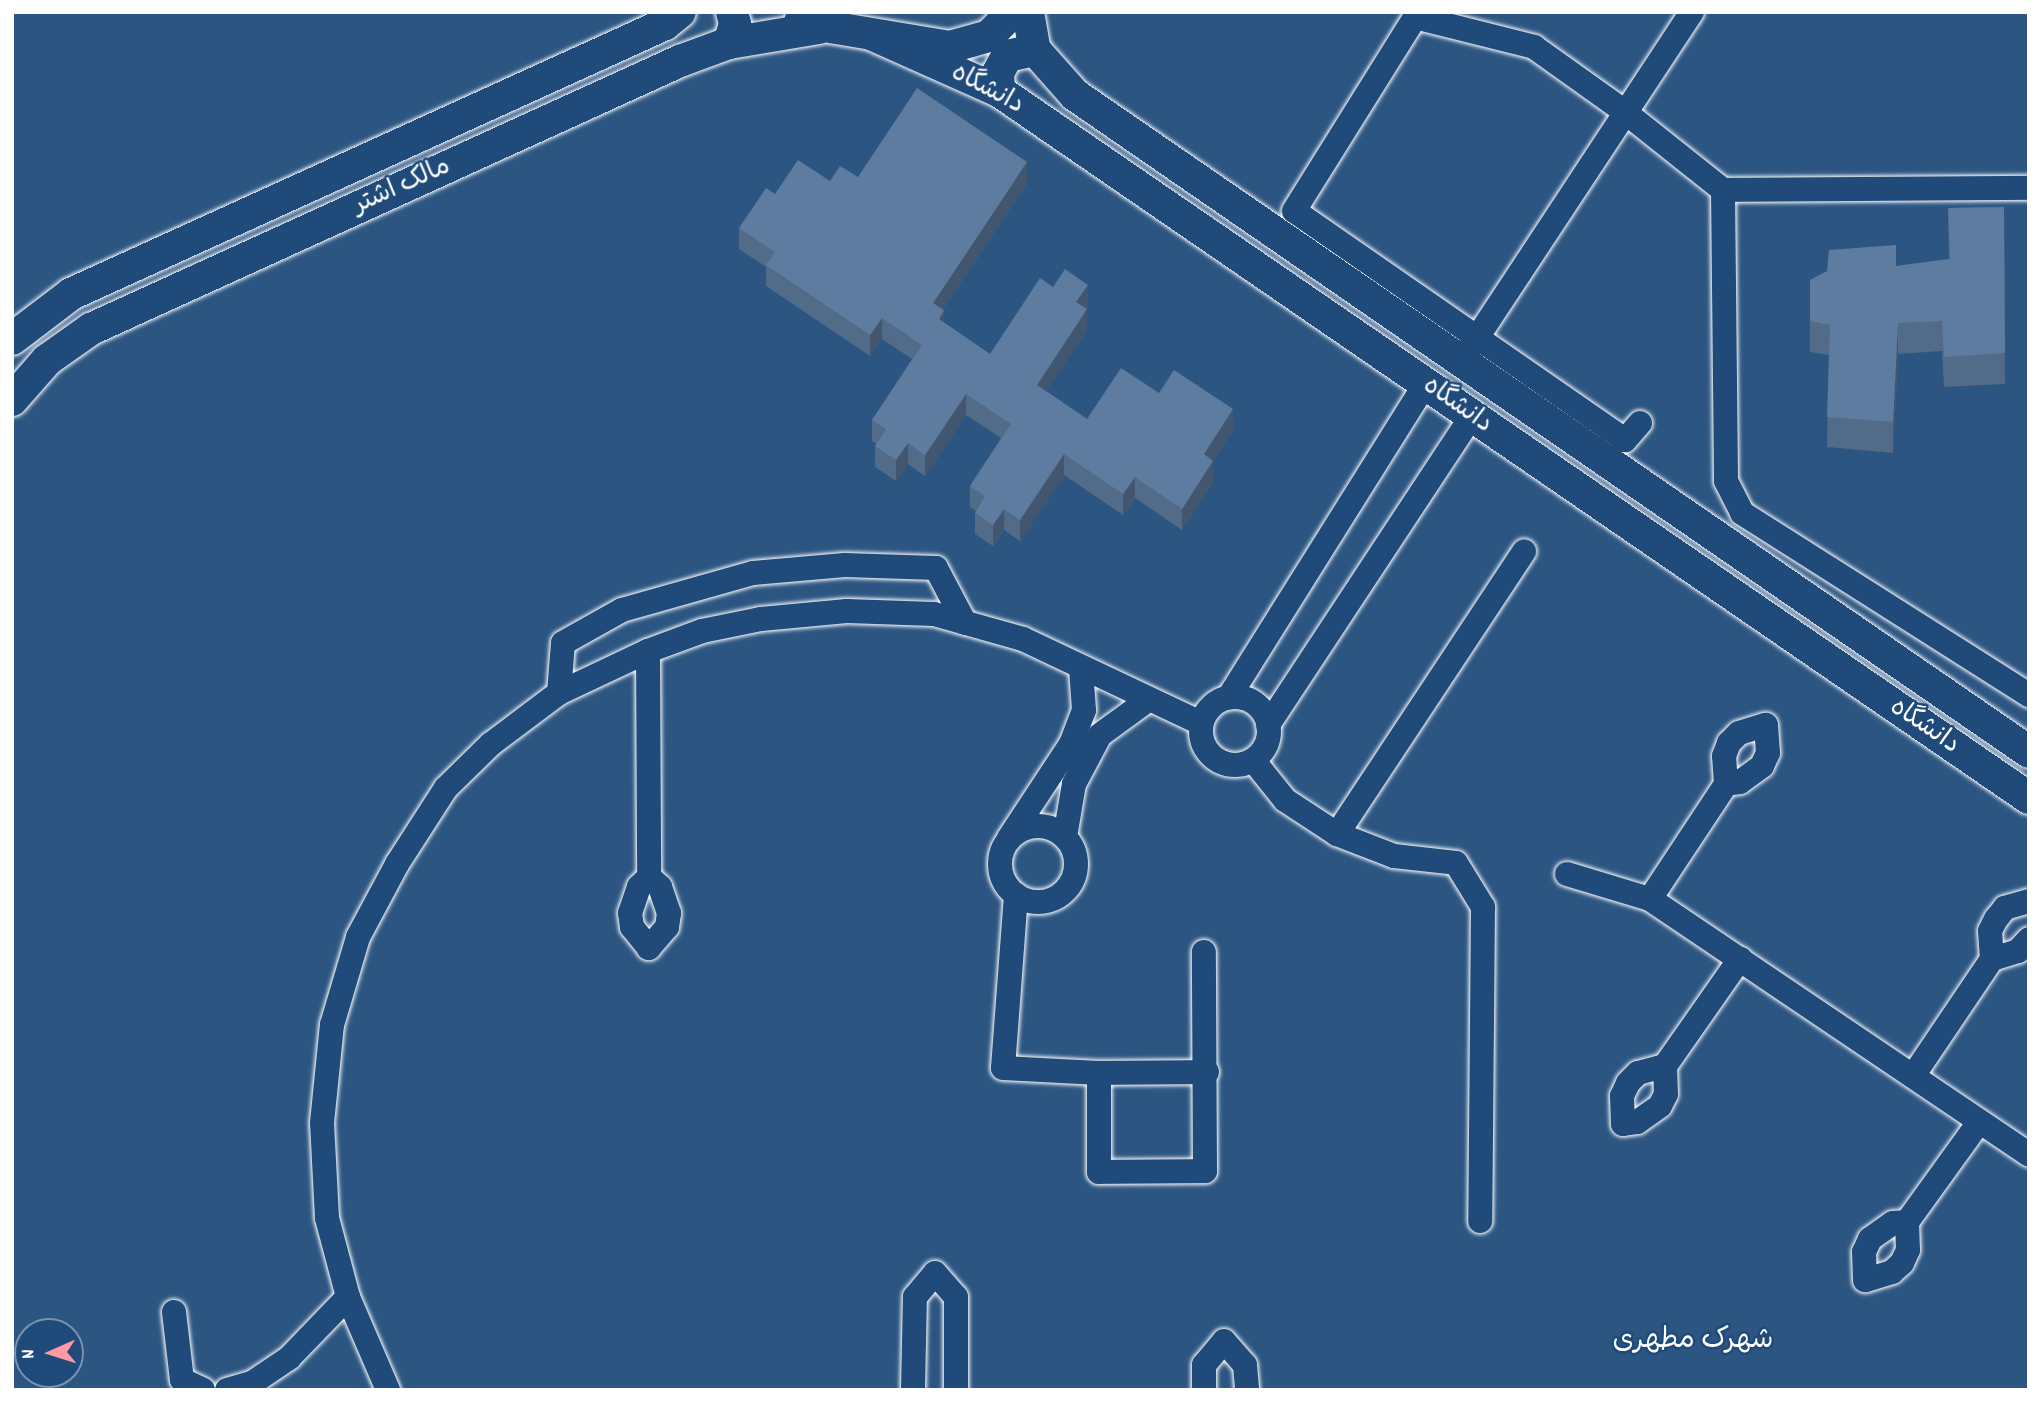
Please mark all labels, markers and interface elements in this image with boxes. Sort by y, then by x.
street label: دانشگاه [945,58,1029,122]
street label: مالک اشتر [348,152,456,222]
street label: دانشگاه [1416,371,1498,441]
street label: دانشگاه [1883,692,1965,762]
north arrow [14,1318,84,1388]
district label: شهرک مطهری [1613,1325,1773,1359]
text: N [16,1349,43,1359]

